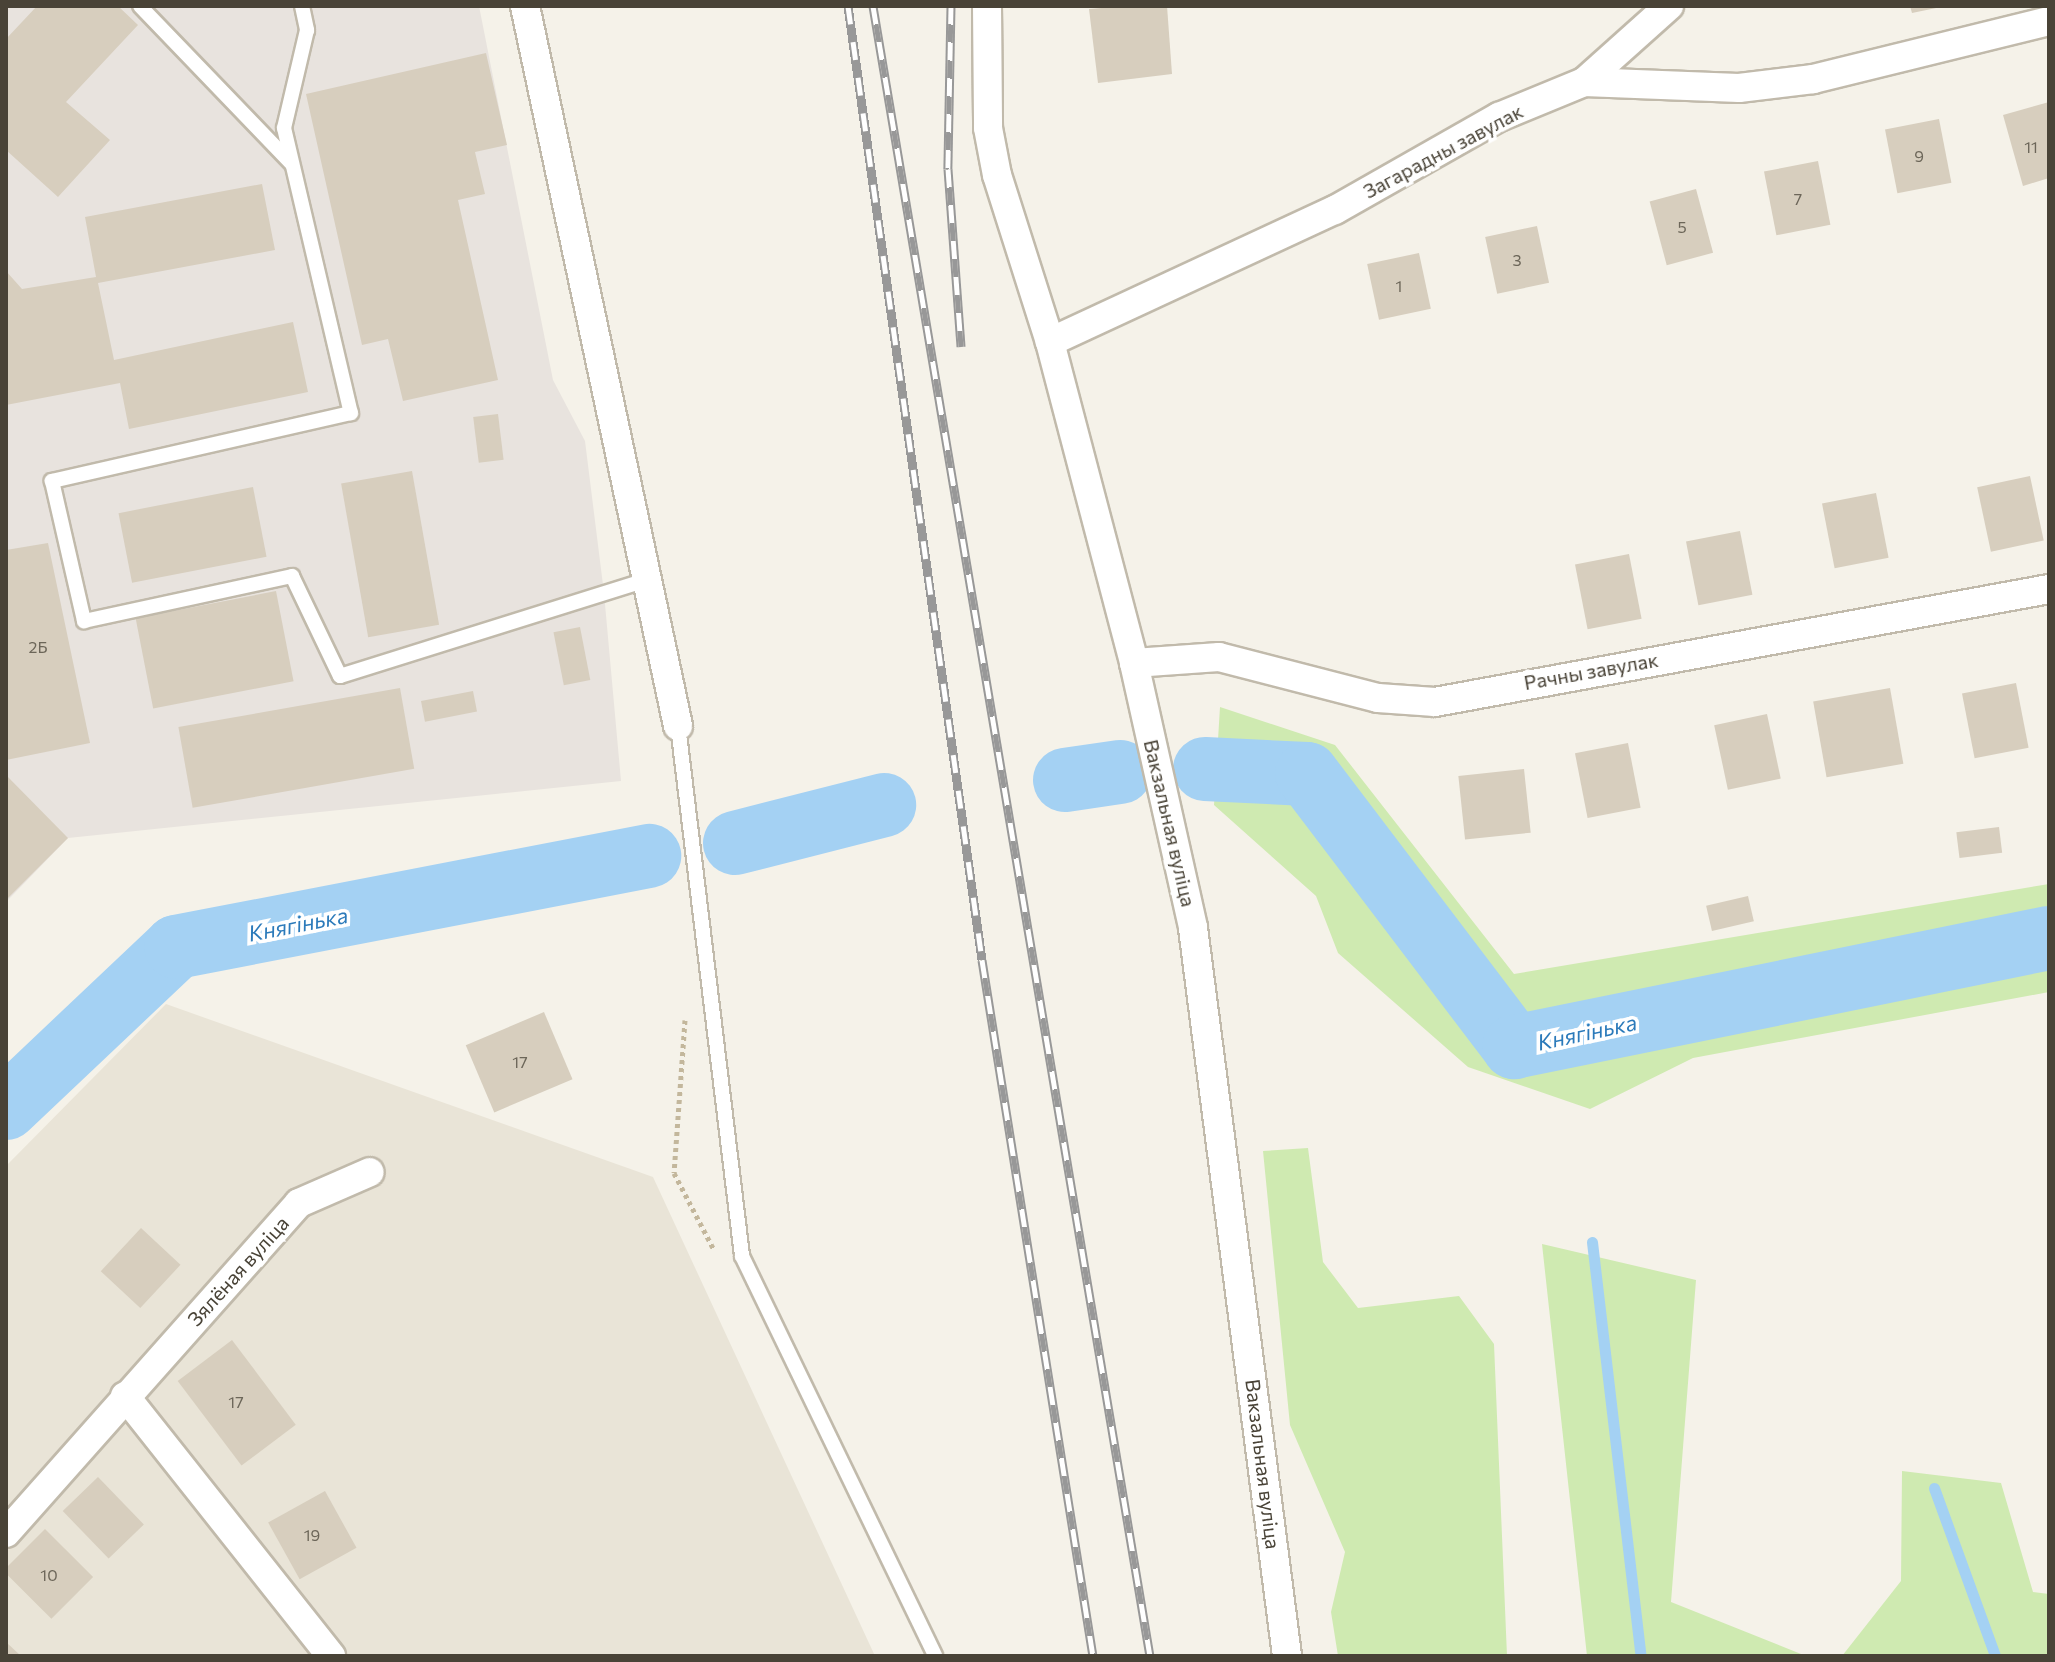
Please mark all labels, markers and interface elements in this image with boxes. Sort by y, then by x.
street label: Загарадны завулак [1359,99,1527,203]
house number: 11 [2024,137,2038,157]
house number: 9 [1914,146,1924,166]
house number: 7 [1794,189,1802,209]
house number: 5 [1677,217,1687,237]
house number: 3 [1512,250,1522,270]
house number: 1 [1396,276,1402,296]
house number: 2Б [29,637,47,657]
street label: Рачны завулак [1522,647,1660,695]
street label: Вакзальная вуліца [1139,737,1201,909]
water label: Княгінька [246,901,350,947]
water label: Княгінька [1535,1009,1639,1055]
house number: 17 [512,1052,528,1072]
street label: Зялёная вуліца [183,1211,293,1331]
street label: Вакзальная вуліца [1241,1378,1285,1550]
house number: 17 [228,1392,244,1412]
house number: 19 [304,1525,320,1545]
house number: 10 [40,1565,58,1585]

